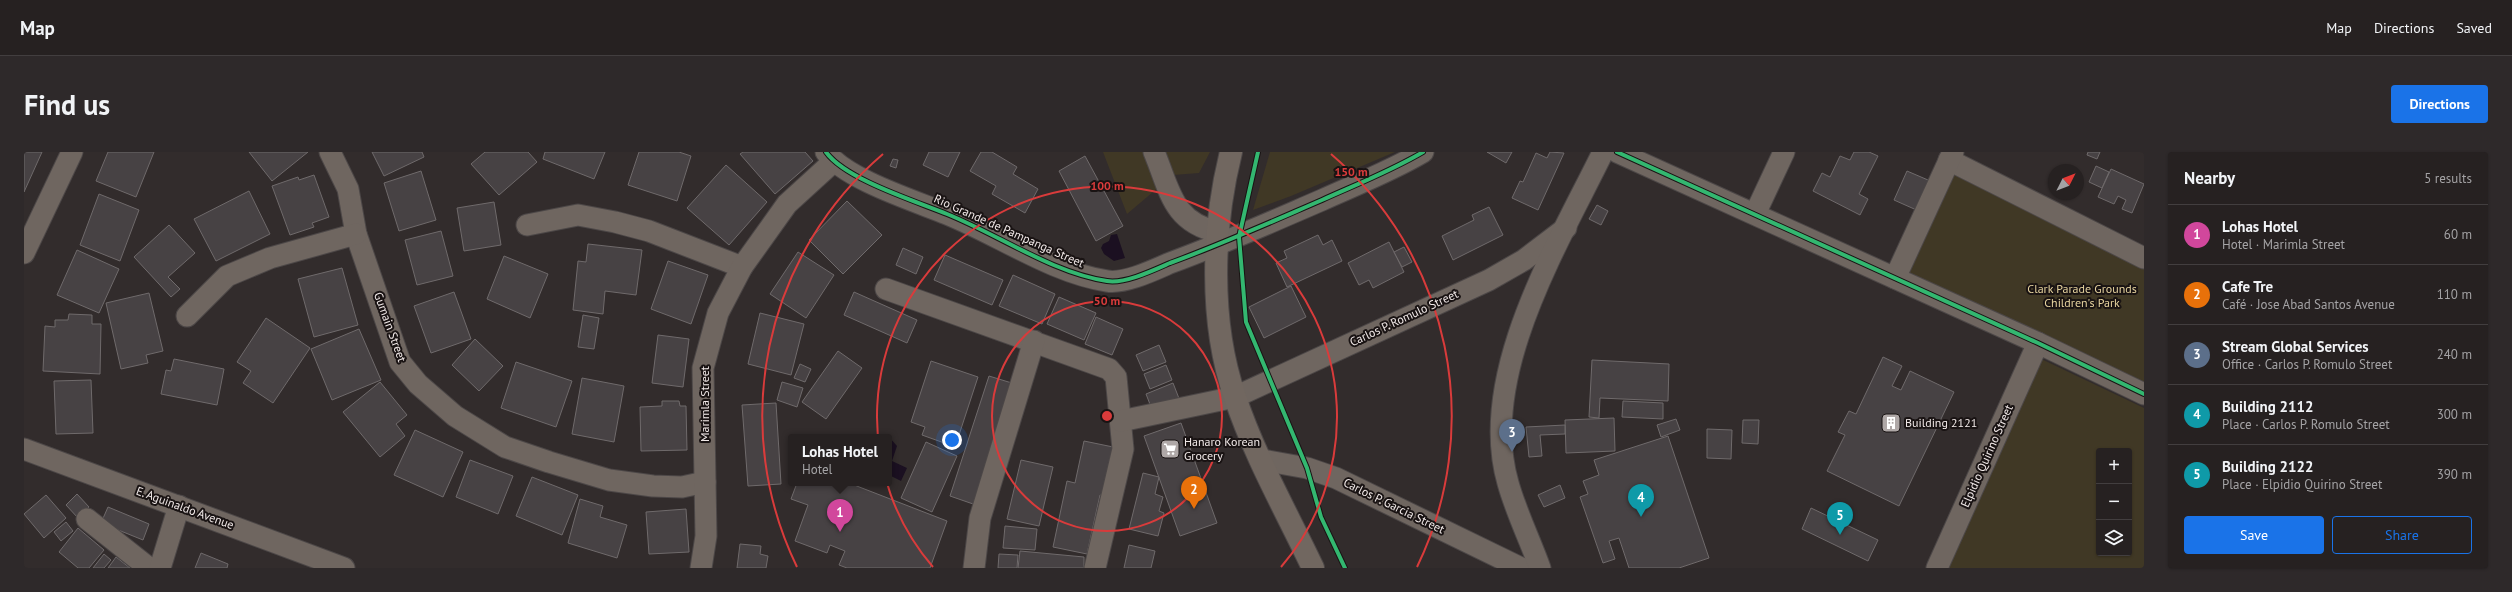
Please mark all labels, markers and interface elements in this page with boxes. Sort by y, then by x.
text: Map [20,16,55,40]
text: Map [2326,19,2352,37]
text: Directions [2374,19,2434,37]
text: Saved [2456,19,2492,37]
button: Directions [2391,85,2488,123]
text: Find us [24,86,110,123]
text: 150 m [1334,164,1368,179]
north arrow [2048,164,2084,200]
text: Nearby [2184,167,2235,189]
text: 5 results [2424,170,2472,187]
text: 100 m [1090,178,1124,193]
street label: Rio Grande de Pampanga Street [932,191,1087,270]
text: Lohas Hotel [2222,217,2298,236]
text: 1 [2193,226,2201,243]
text: 60 m [2444,226,2472,243]
text: Hotel · Marimla Street [2222,236,2345,253]
text: Cafe Tre [2222,277,2273,296]
park label: Clark Parade Grounds Children's Park [2027,281,2137,310]
street label: Carlos P. Romulo Street [1347,286,1460,349]
text: 2 [2193,286,2201,303]
text: 110 m [2437,286,2472,303]
street label: Gumain Street [371,290,410,364]
text: 50 m [1094,293,1120,308]
text: Café · Jose Abad Santos Avenue [2222,296,2395,313]
text: Stream Global Services [2222,337,2369,356]
text: 3 [2193,346,2201,363]
text: 240 m [2437,346,2472,363]
text: Office · Carlos P. Romulo Street [2222,356,2392,373]
street label: Marimla Street [697,366,712,442]
text: Building 2112 [2222,397,2314,416]
street label: Elpidio Quirino Street [1957,402,2016,510]
text: 4 [2193,406,2201,423]
text: 300 m [2437,406,2472,423]
centre of rings [1100,409,1114,423]
building icon: Building 2121 [1880,412,1902,434]
place label: Building 2121 [1905,415,1977,430]
text: Place · Carlos P. Romulo Street [2222,416,2390,433]
pin: 3 [1499,419,1525,452]
your location [942,430,962,450]
popup [788,434,892,486]
place label: Hanaro Korean Grocery [1184,434,1260,463]
supermarket icon: Hanaro Korean Grocery [1159,438,1181,460]
text: Lohas Hotel [802,442,878,461]
map controls [2096,448,2132,556]
button: + [2096,448,2132,484]
text: Building 2122 [2222,457,2314,476]
text: Hotel [802,461,832,478]
text: 5 [2193,466,2201,483]
text: 390 m [2437,466,2472,483]
street label: Carlos P. Garcia Street [1341,475,1447,537]
pin: 2 [1181,476,1207,509]
text: Place · Elpidio Quirino Street [2222,476,2382,493]
street label: E. Aguinaldo Avenue [134,483,236,532]
pin: 4 [1628,484,1654,517]
button: − [2096,484,2132,520]
pin: 1 [827,499,853,532]
pin: 5 [1827,502,1853,535]
button: Save [2184,516,2324,554]
button: Share [2332,516,2472,554]
button: layers [2096,520,2132,556]

